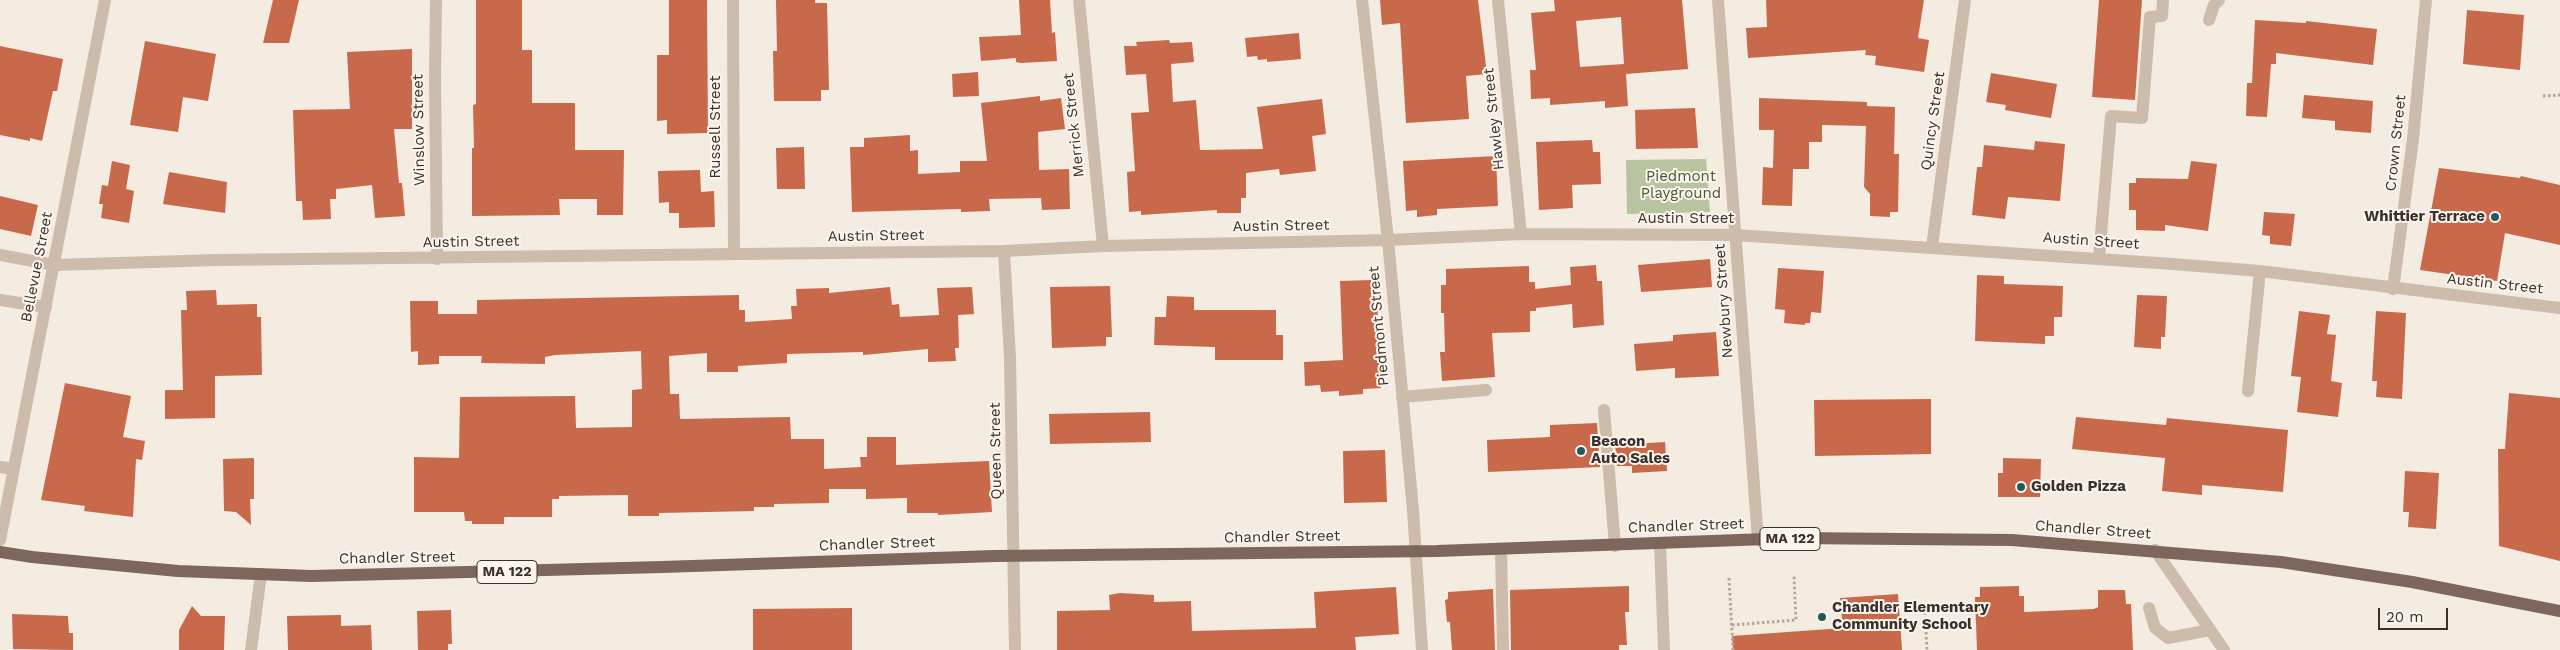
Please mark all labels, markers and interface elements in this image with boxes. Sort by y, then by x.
street label: Hawley Street [1480,67,1508,171]
street label: Quincy Street [1917,70,1949,172]
street label: Merrick Street [1060,72,1088,178]
street label: Winslow Street [409,74,429,186]
street label: Russell Street [707,76,725,178]
street label: Crown Street [2382,94,2410,192]
park label: Piedmont Playground [1641,168,1721,203]
place label: Whittier Terrace [2364,208,2485,226]
street label: Bellevue Street [17,210,57,324]
street label: Austin Street [1638,210,1734,228]
marker: Whittier Terrace [2489,211,2501,223]
street label: Austin Street [1232,216,1330,236]
street label: Austin Street [827,226,925,246]
street label: Austin Street [2042,229,2140,253]
street label: Austin Street [422,232,520,252]
street label: Newbury Street [1711,243,1737,359]
street label: Piedmont Street [1365,265,1393,387]
street label: Austin Street [2446,270,2544,298]
street label: Queen Street [986,402,1006,500]
place label: Beacon Auto Sales [1591,433,1670,468]
marker: Beacon Auto Sales [1575,445,1587,457]
place label: Golden Pizza [2031,478,2126,496]
marker: Golden Pizza [2015,481,2027,493]
street label: Chandler Street [1628,515,1744,537]
street label: Chandler Street [2034,517,2152,543]
street label: Chandler Street [1224,527,1340,547]
road number: MA 122 [1760,528,1820,550]
street label: Chandler Street [819,533,935,555]
street label: Chandler Street [339,548,455,568]
road number: MA 122 [477,560,537,584]
scale bar [2380,598,2450,630]
place label: Chandler Elementary Community School [1832,599,1989,634]
text: 20 m [2386,608,2424,626]
marker: Chandler Elementary Community School [1816,611,1828,623]

